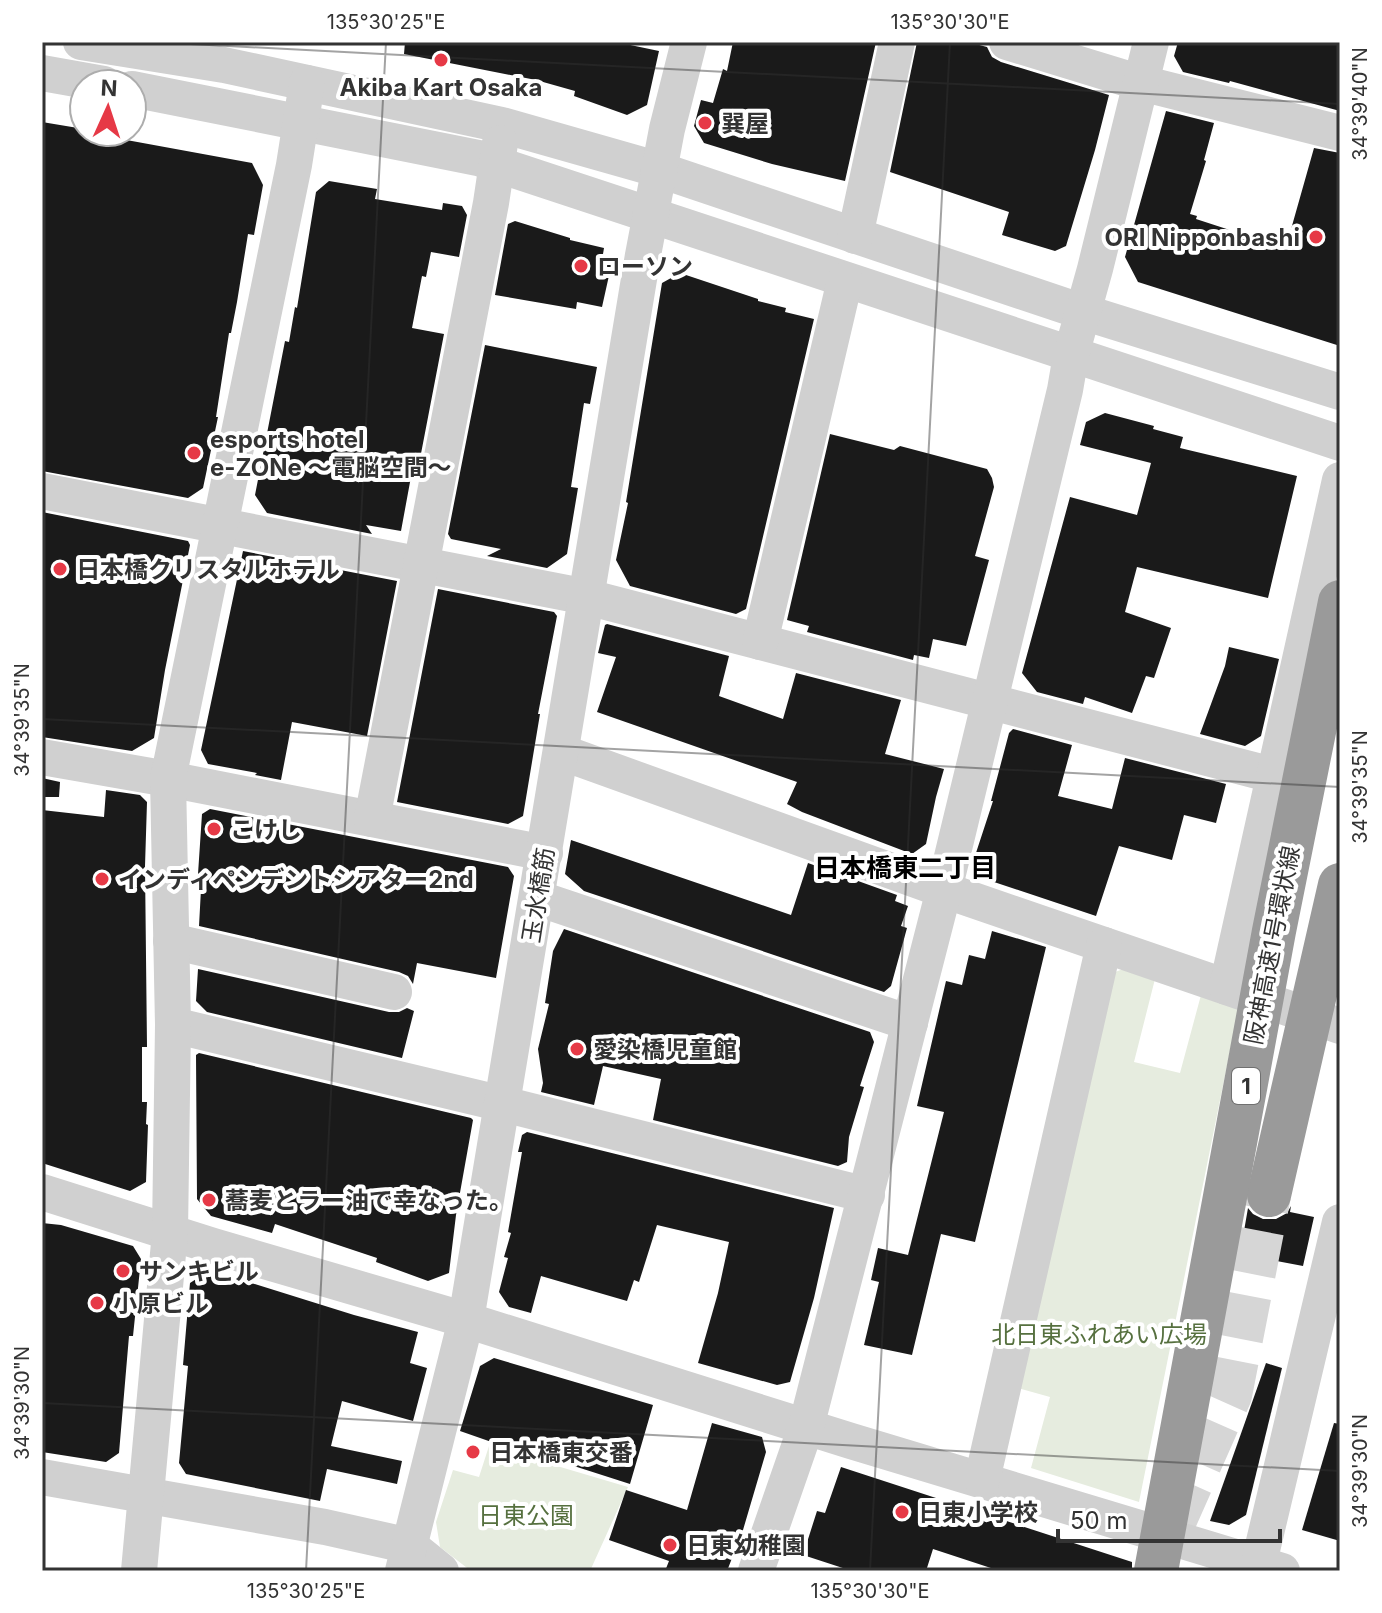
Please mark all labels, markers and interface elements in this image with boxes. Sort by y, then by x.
text: 135°30'25"E [327,10,445,34]
text: 135°30'30"E [890,10,1010,34]
text: 34°39'40"N [1348,47,1372,161]
marker: Akiba Kart Osaka [432,51,450,69]
north arrow [68,68,148,148]
place label: Akiba Kart Osaka [340,73,542,102]
text: N [100,75,118,101]
place label: 巽屋 [721,109,769,138]
marker: 巽屋 [696,114,714,132]
place label: ORI Nipponbashi [1104,223,1300,252]
marker: ORI Nipponbashi [1307,228,1325,246]
place label: ローソン [597,252,693,281]
marker: ローソン [572,257,590,275]
place label: esports hotel e-ZONe ～電脳空間～ [210,425,451,482]
marker: esports hotel e-ZONe ～電脳空間～ [185,444,203,462]
place label: 日本橋クリスタルホテル [76,555,340,584]
marker: 日本橋クリスタルホテル [51,560,69,578]
text: 34°39'35"N [10,663,34,777]
text: 34°39'35"N [1348,730,1372,844]
place label: こけし [230,815,302,844]
marker: こけし [205,820,223,838]
street label: 阪神高速1号環状線 [1239,843,1305,1047]
street label: 玉水橋筋 [516,845,560,945]
district label: 日本橋東二丁目 [814,852,996,883]
place label: インディペンデントシアター2nd [118,865,474,894]
marker: インディペンデントシアター2nd [93,870,111,888]
place label: 愛染橋児童館 [593,1035,737,1064]
marker: 愛染橋児童館 [568,1040,586,1058]
road number: 1 [1232,1068,1260,1104]
place label: 蕎麦とラー油で幸なった。 [225,1186,513,1215]
marker: 蕎麦とラー油で幸なった。 [200,1191,218,1209]
place label: サンキビル [139,1257,259,1286]
marker: サンキビル [114,1262,132,1280]
place label: 小原ビル [113,1289,209,1318]
marker: 小原ビル [88,1294,106,1312]
park label: 北日東ふれあい広場 [991,1320,1207,1349]
text: 34°39'30"N [10,1346,34,1460]
text: 34°39'30"N [1348,1414,1372,1528]
place label: 日本橋東交番 [489,1438,633,1467]
marker: 日本橋東交番 [464,1443,482,1461]
scale bar [1058,1493,1280,1543]
place label: 日東小学校 [918,1498,1038,1527]
park label: 日東公園 [478,1501,574,1530]
marker: 日東小学校 [893,1503,911,1521]
text: 50 m [1070,1506,1128,1535]
place label: 日東幼稚園 [686,1531,806,1560]
marker: 日東幼稚園 [661,1536,679,1554]
text: 135°30'25"E [247,1579,365,1603]
text: 135°30'30"E [810,1579,930,1603]

